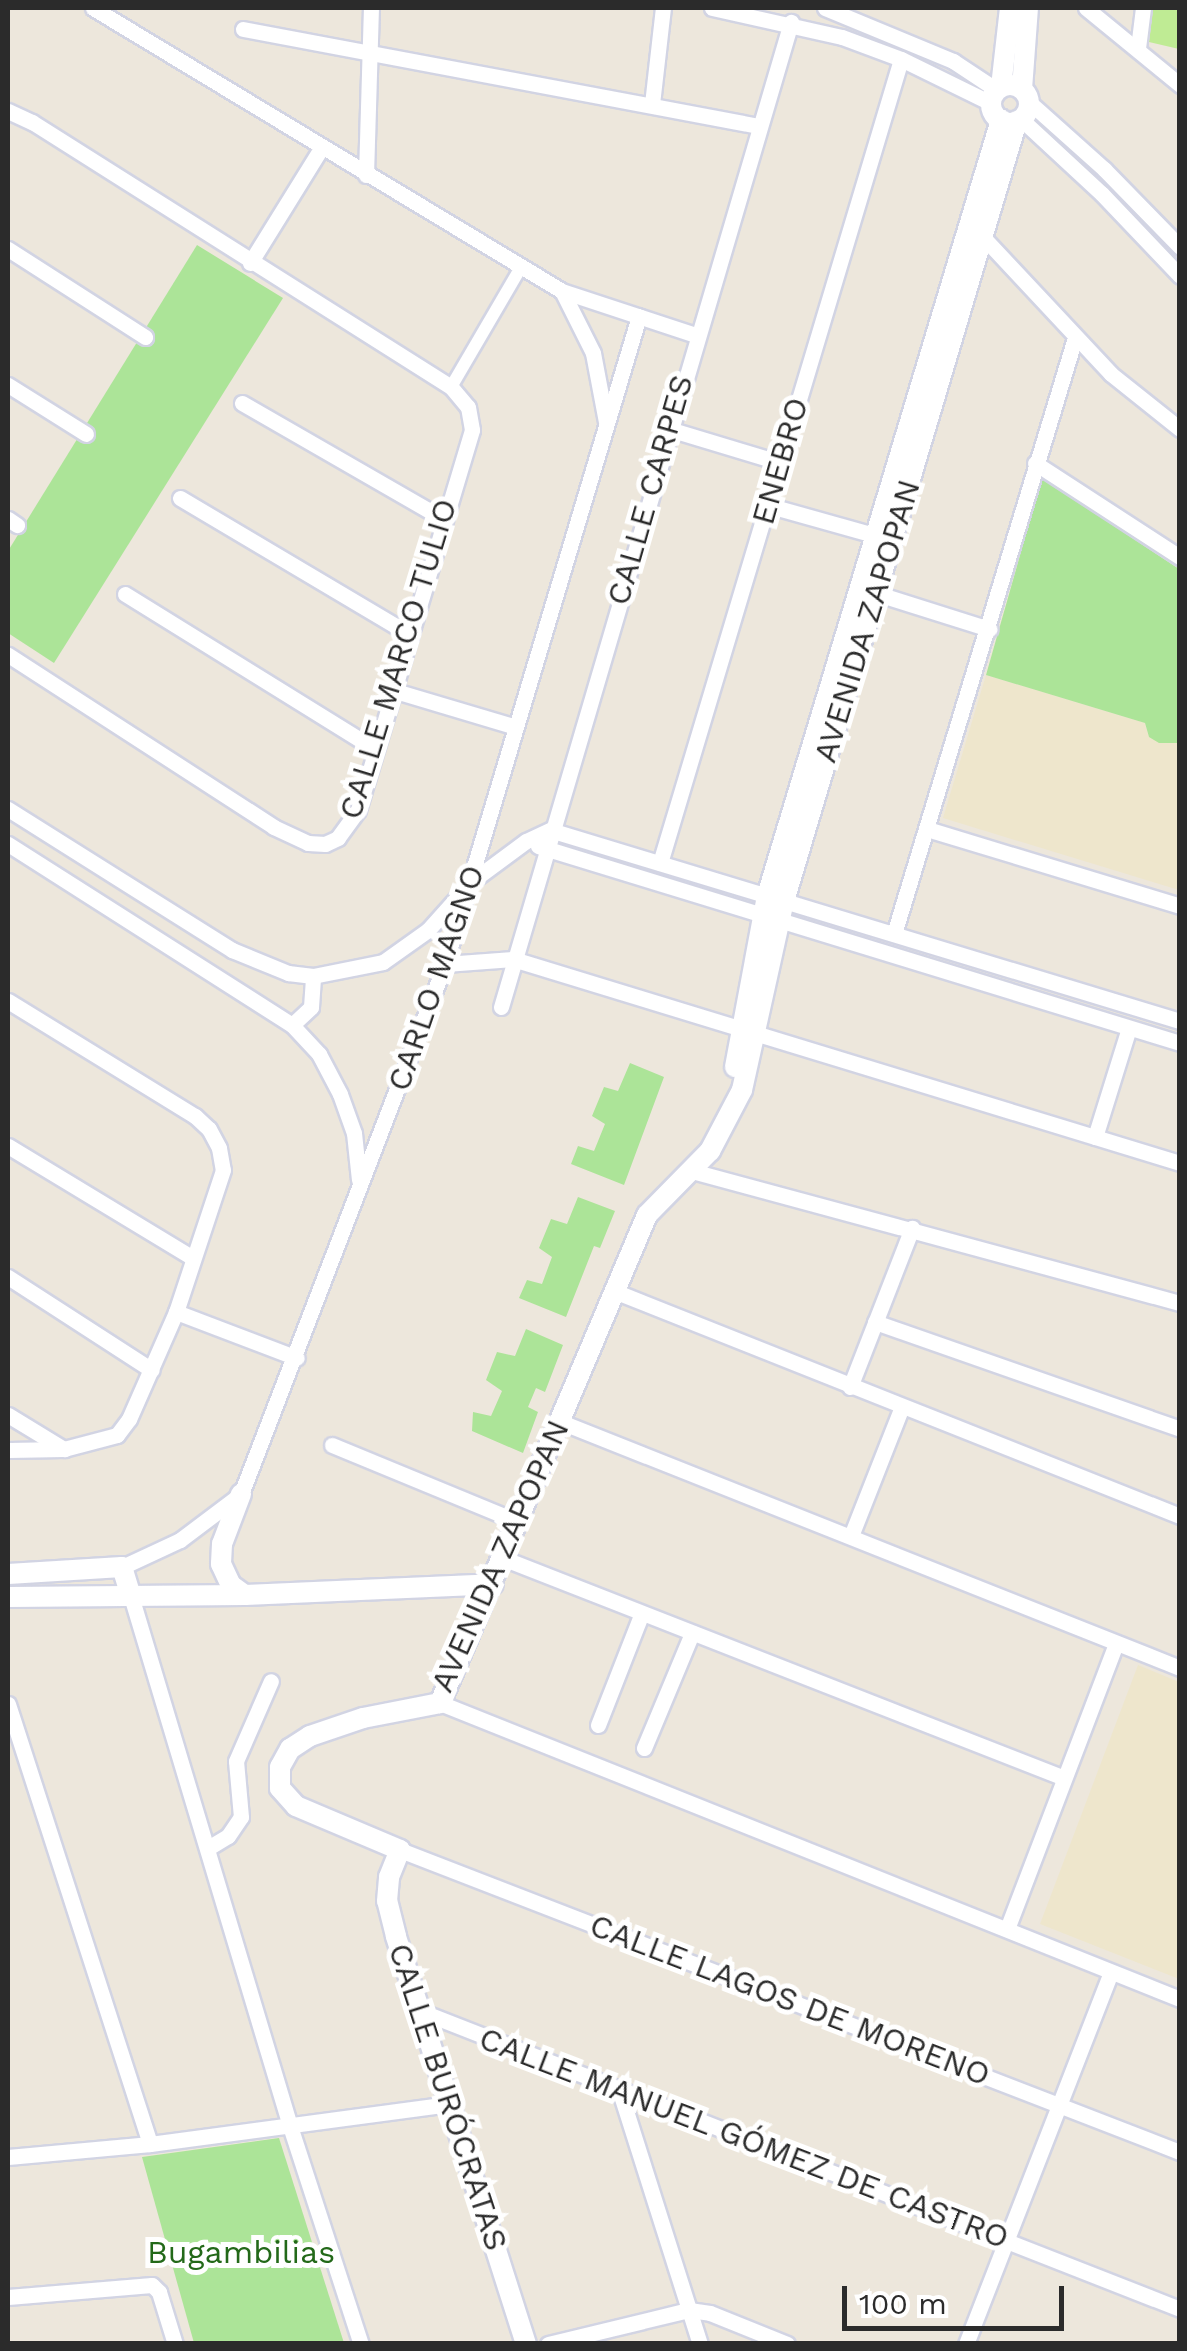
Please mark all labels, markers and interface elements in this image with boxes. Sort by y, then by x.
street label: CALLE CARPES [599,371,701,609]
street label: ENEBRO [744,393,816,529]
street label: AVENIDA ZAPOPAN [806,474,928,768]
street label: CALLE MARCO TULIO [331,494,465,824]
street label: CARLO MAGNO [379,860,493,1096]
street label: AVENIDA ZAPOPAN [422,1413,578,1699]
street label: CALLE LAGOS DE MORENO [584,1906,996,2094]
street label: CALLE BURÓCRATAS [380,1939,516,2255]
street label: CALLE MANUEL GÓMEZ DE CASTRO [473,2019,1015,2257]
park label: Bugambilias [147,2233,335,2271]
scale bar [847,2266,1070,2328]
text: 100 m [859,2286,947,2321]

